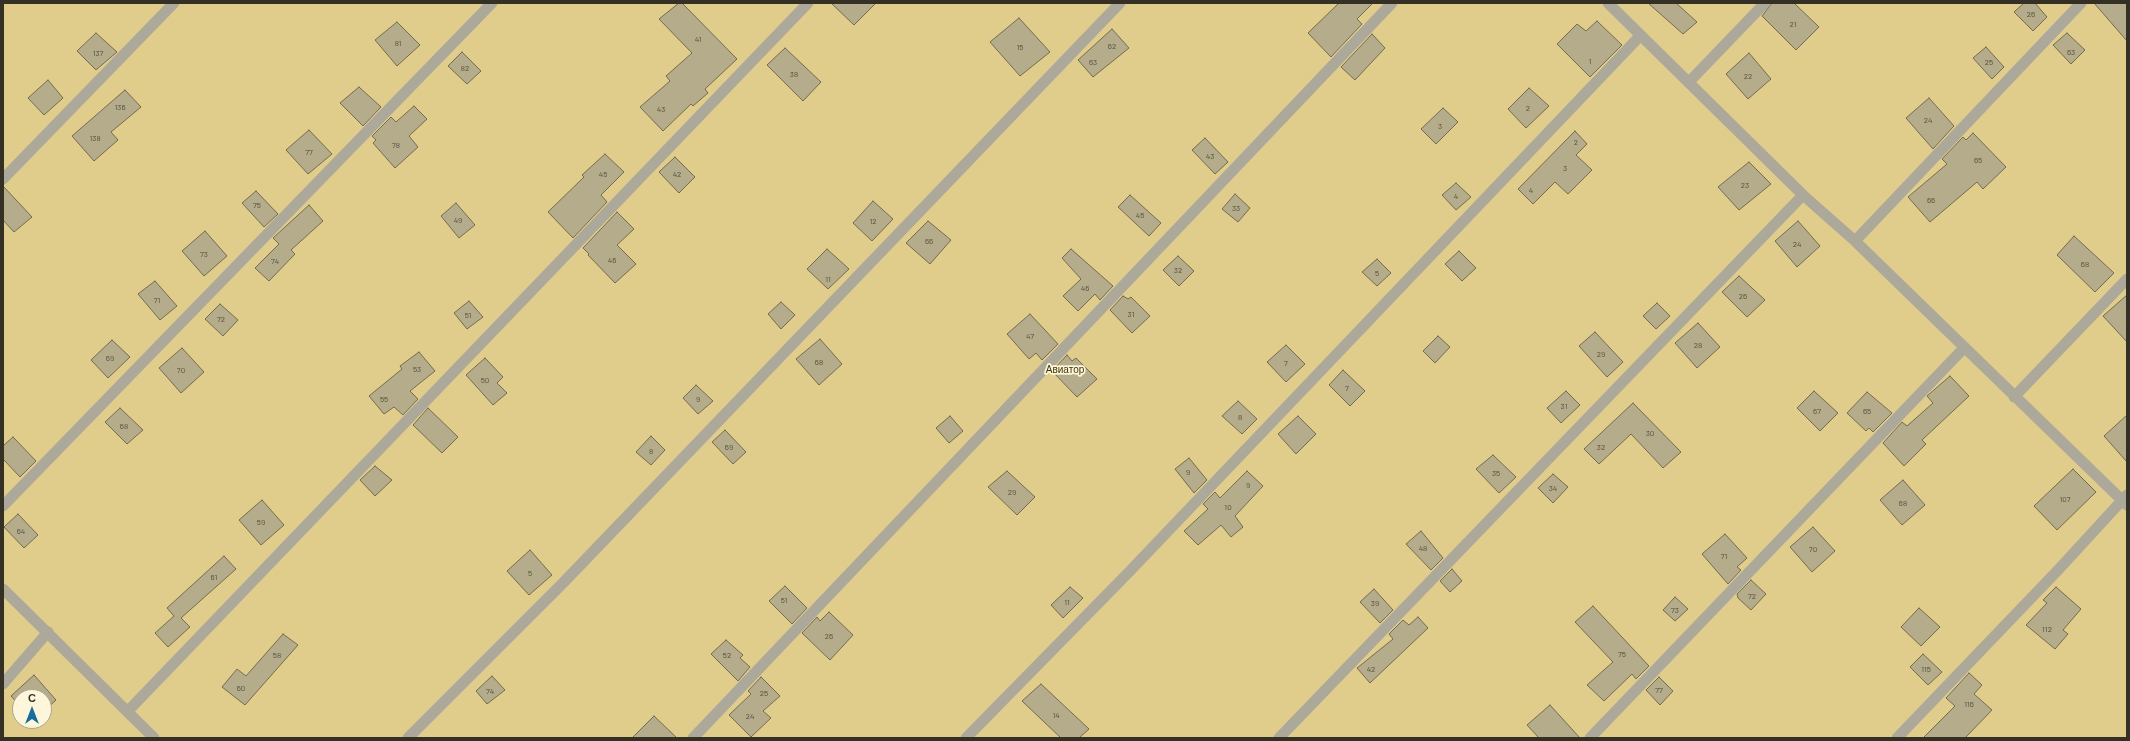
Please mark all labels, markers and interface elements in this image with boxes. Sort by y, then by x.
house number: 26 [2027,9,2035,19]
house number: 21 [1790,19,1796,29]
house number: 41 [695,34,701,44]
house number: 81 [395,38,401,48]
house number: 62 [1108,41,1116,51]
house number: 15 [1017,42,1023,52]
house number: 63 [2067,47,2075,57]
house number: 137 [93,48,103,58]
house number: 1 [1589,56,1591,66]
house number: 63 [1089,57,1097,67]
house number: 25 [1985,57,1993,67]
house number: 82 [461,63,469,73]
house number: 38 [790,69,798,79]
house number: 22 [1744,71,1752,81]
house number: 136 [114,102,126,112]
house number: 2 [1526,103,1530,113]
house number: 43 [657,104,665,114]
house number: 24 [1924,115,1932,125]
house number: 3 [1438,121,1442,131]
house number: 138 [89,133,101,143]
house number: 2 [1574,137,1578,147]
house number: 78 [392,140,400,150]
house number: 77 [305,147,313,157]
house number: 43 [1206,151,1214,161]
house number: 65 [1974,155,1982,165]
house number: 3 [1563,163,1567,173]
house number: 45 [599,169,607,179]
house number: 42 [673,169,681,179]
house number: 23 [1741,180,1749,190]
house number: 4 [1529,185,1533,195]
house number: 4 [1454,191,1458,201]
house number: 66 [1927,195,1935,205]
house number: 75 [253,200,261,210]
house number: 33 [1232,203,1240,213]
house number: 45 [1136,210,1144,220]
house number: 49 [454,215,462,225]
house number: 12 [869,216,877,226]
house number: 66 [925,236,933,246]
house number: 24 [1793,239,1801,249]
house number: 73 [200,249,208,259]
house number: 46 [608,255,616,265]
house number: 74 [271,256,279,266]
house number: 68 [2081,259,2089,269]
house number: 32 [1174,265,1182,275]
house number: 5 [1375,268,1379,278]
house number: 11 [825,274,831,284]
house number: 46 [1081,283,1089,293]
house number: 26 [1739,291,1747,301]
house number: 71 [154,295,160,305]
house number: 31 [1128,309,1134,319]
house number: 51 [465,310,471,320]
house number: 72 [217,314,225,324]
house number: 47 [1026,331,1034,341]
house number: 28 [1694,340,1702,350]
house number: 29 [1597,349,1605,359]
house number: 69 [106,353,114,363]
house number: 68 [815,357,823,367]
house number: 7 [1284,358,1288,368]
house number: 53 [413,364,421,374]
park label: Авиатор [1046,364,1084,376]
house number: 70 [177,365,185,375]
house number: 50 [481,375,489,385]
house number: 7 [1345,383,1349,393]
house number: 55 [380,394,388,404]
house number: 9 [696,394,700,404]
house number: 31 [1561,401,1567,411]
house number: 67 [1813,406,1821,416]
house number: 65 [1863,406,1871,416]
house number: 8 [1238,412,1242,422]
house number: 68 [120,421,128,431]
house number: 30 [1646,428,1654,438]
house number: 69 [725,442,733,452]
house number: 32 [1597,442,1605,452]
house number: 8 [649,446,653,456]
house number: 9 [1186,467,1190,477]
house number: 35 [1492,468,1500,478]
house number: 9 [1246,480,1250,490]
house number: 34 [1549,483,1557,493]
house number: 29 [1008,487,1016,497]
house number: 107 [2059,494,2071,504]
house number: 68 [1899,498,1907,508]
house number: 10 [1224,502,1232,512]
house number: 59 [257,517,265,527]
house number: 64 [17,526,25,536]
house number: 48 [1419,543,1427,553]
house number: 70 [1809,544,1817,554]
house number: 71 [1721,551,1727,561]
house number: 5 [528,568,532,578]
house number: 61 [211,572,217,582]
house number: 72 [1748,591,1756,601]
house number: 51 [781,595,787,605]
house number: 11 [1064,597,1070,607]
house number: 39 [1371,598,1379,608]
house number: 73 [1671,605,1679,615]
house number: 112 [2042,624,2052,634]
house number: 26 [825,631,833,641]
house number: 75 [1618,649,1626,659]
house number: 58 [273,650,281,660]
house number: 52 [723,650,731,660]
house number: 42 [1367,664,1375,674]
house number: 115 [1921,664,1931,674]
house number: 60 [237,683,245,693]
house number: 77 [1655,685,1663,695]
house number: 74 [486,686,494,696]
house number: 25 [760,688,768,698]
north arrow [12,689,52,729]
text: С [28,691,36,704]
house number: 116 [1964,699,1974,709]
house number: 14 [1052,710,1060,720]
house number: 24 [746,711,754,721]

